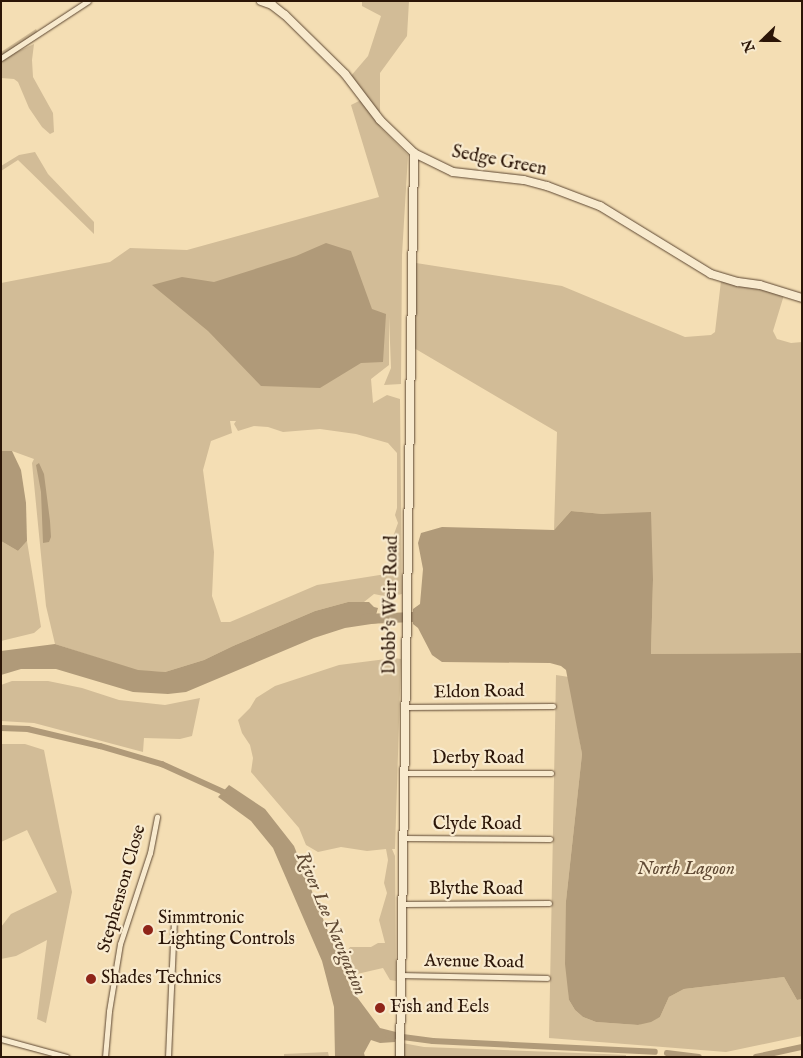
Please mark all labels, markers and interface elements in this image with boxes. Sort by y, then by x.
north arrow [738,15,788,65]
text: N [738,37,760,55]
street label: Sedge Green [450,142,548,182]
street label: Dobb's Weir Road [380,535,404,675]
street label: Eldon Road [433,681,525,705]
street label: Derby Road [432,748,524,770]
street label: Clyde Road [433,814,521,836]
street label: Stephenson Close [94,822,152,956]
water label: River Lee Navigation [289,849,371,999]
water label: North Lagoon [637,859,735,881]
street label: Blythe Road [429,879,523,901]
place label: Simmtronic Lighting Controls [158,909,295,952]
marker: Simmtronic Lighting Controls [142,924,154,936]
street label: Avenue Road [424,951,524,975]
place label: Shades Technics [101,968,221,990]
marker: Shades Technics [85,973,97,985]
place label: Fish and Eels [390,997,489,1019]
marker: Fish and Eels [374,1002,386,1014]

